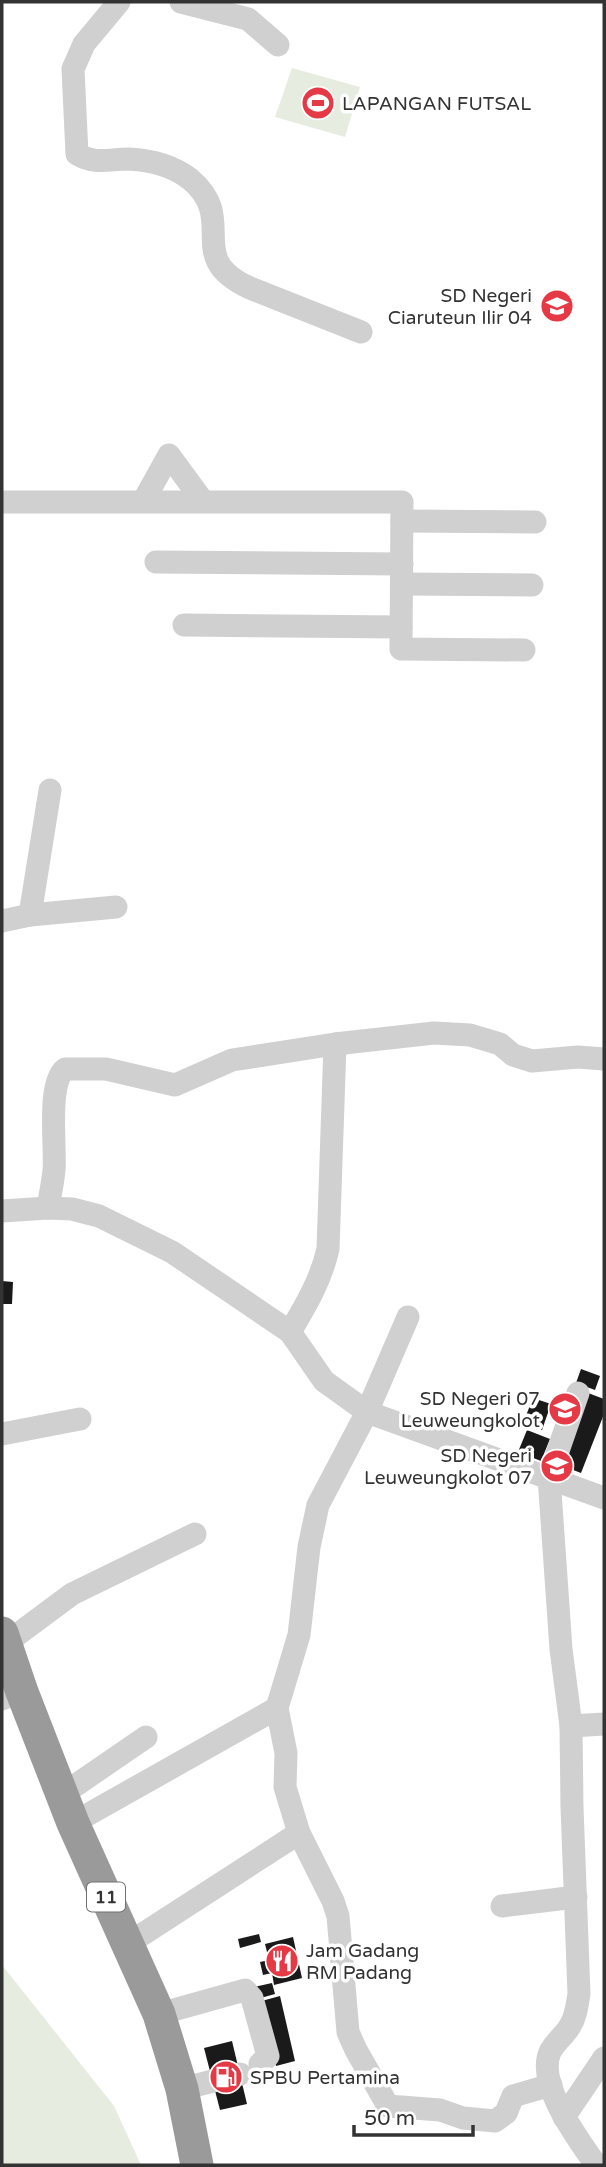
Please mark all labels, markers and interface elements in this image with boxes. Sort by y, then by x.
sports icon: LAPANGAN FUTSAL [299,84,337,122]
place label: LAPANGAN FUTSAL [342,93,531,115]
place label: SD Negeri Ciaruteun Ilir 04 [388,285,532,329]
school or university icon: SD Negeri Ciaruteun Ilir 04 [538,287,576,325]
place label: SD Negeri 07 Leuweungkolot [401,1388,540,1432]
school or university icon: SD Negeri 07 Leuweungkolot [546,1390,584,1428]
place label: SD Negeri Leuweungkolot 07 [364,1445,532,1489]
school or university icon: SD Negeri Leuweungkolot 07 [538,1447,576,1485]
road number: 11 [87,1882,125,1912]
place label: Jam Gadang RM Padang [306,1940,419,1984]
restaurant icon: Jam Gadang RM Padang [263,1942,301,1980]
fuel station icon: SPBU Pertamina [207,2058,245,2096]
place label: SPBU Pertamina [250,2067,400,2089]
scale bar [354,2094,473,2138]
text: 50 m [364,2106,415,2131]

